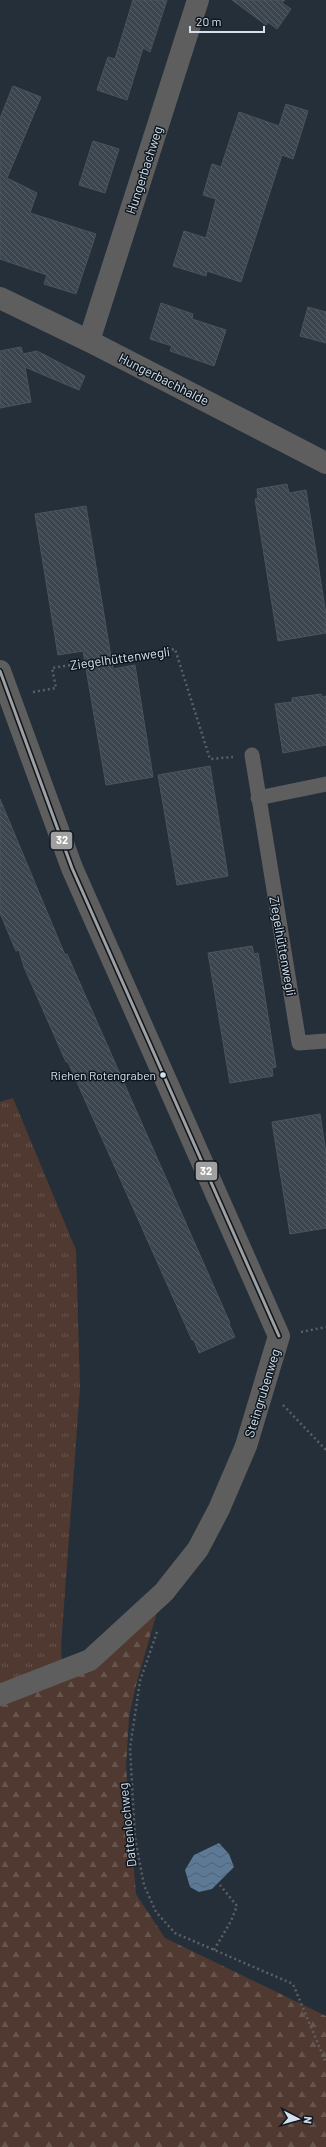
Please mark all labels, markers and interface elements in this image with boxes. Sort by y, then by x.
scale bar [190,8,264,34]
text: 20 m [196,14,222,28]
street label: Hungerbachweg [122,124,166,216]
street label: Hungerbachhalde [116,349,212,409]
street label: Ziegelhüttenwegli [69,643,171,673]
line badge: 32 [50,831,73,850]
text: 32 [56,833,68,846]
street label: Ziegelhüttenwegli [266,895,300,997]
place label: Riehen Rotengraben [50,1068,156,1082]
marker: Riehen Rotengraben [158,1070,168,1080]
line badge: 32 [195,1161,218,1181]
text: 32 [200,1164,212,1177]
street label: Steingrubenweg [241,1347,283,1439]
street label: Dattenlochweg [115,1782,139,1868]
north arrow [278,2099,318,2139]
text: N [302,2116,315,2124]

